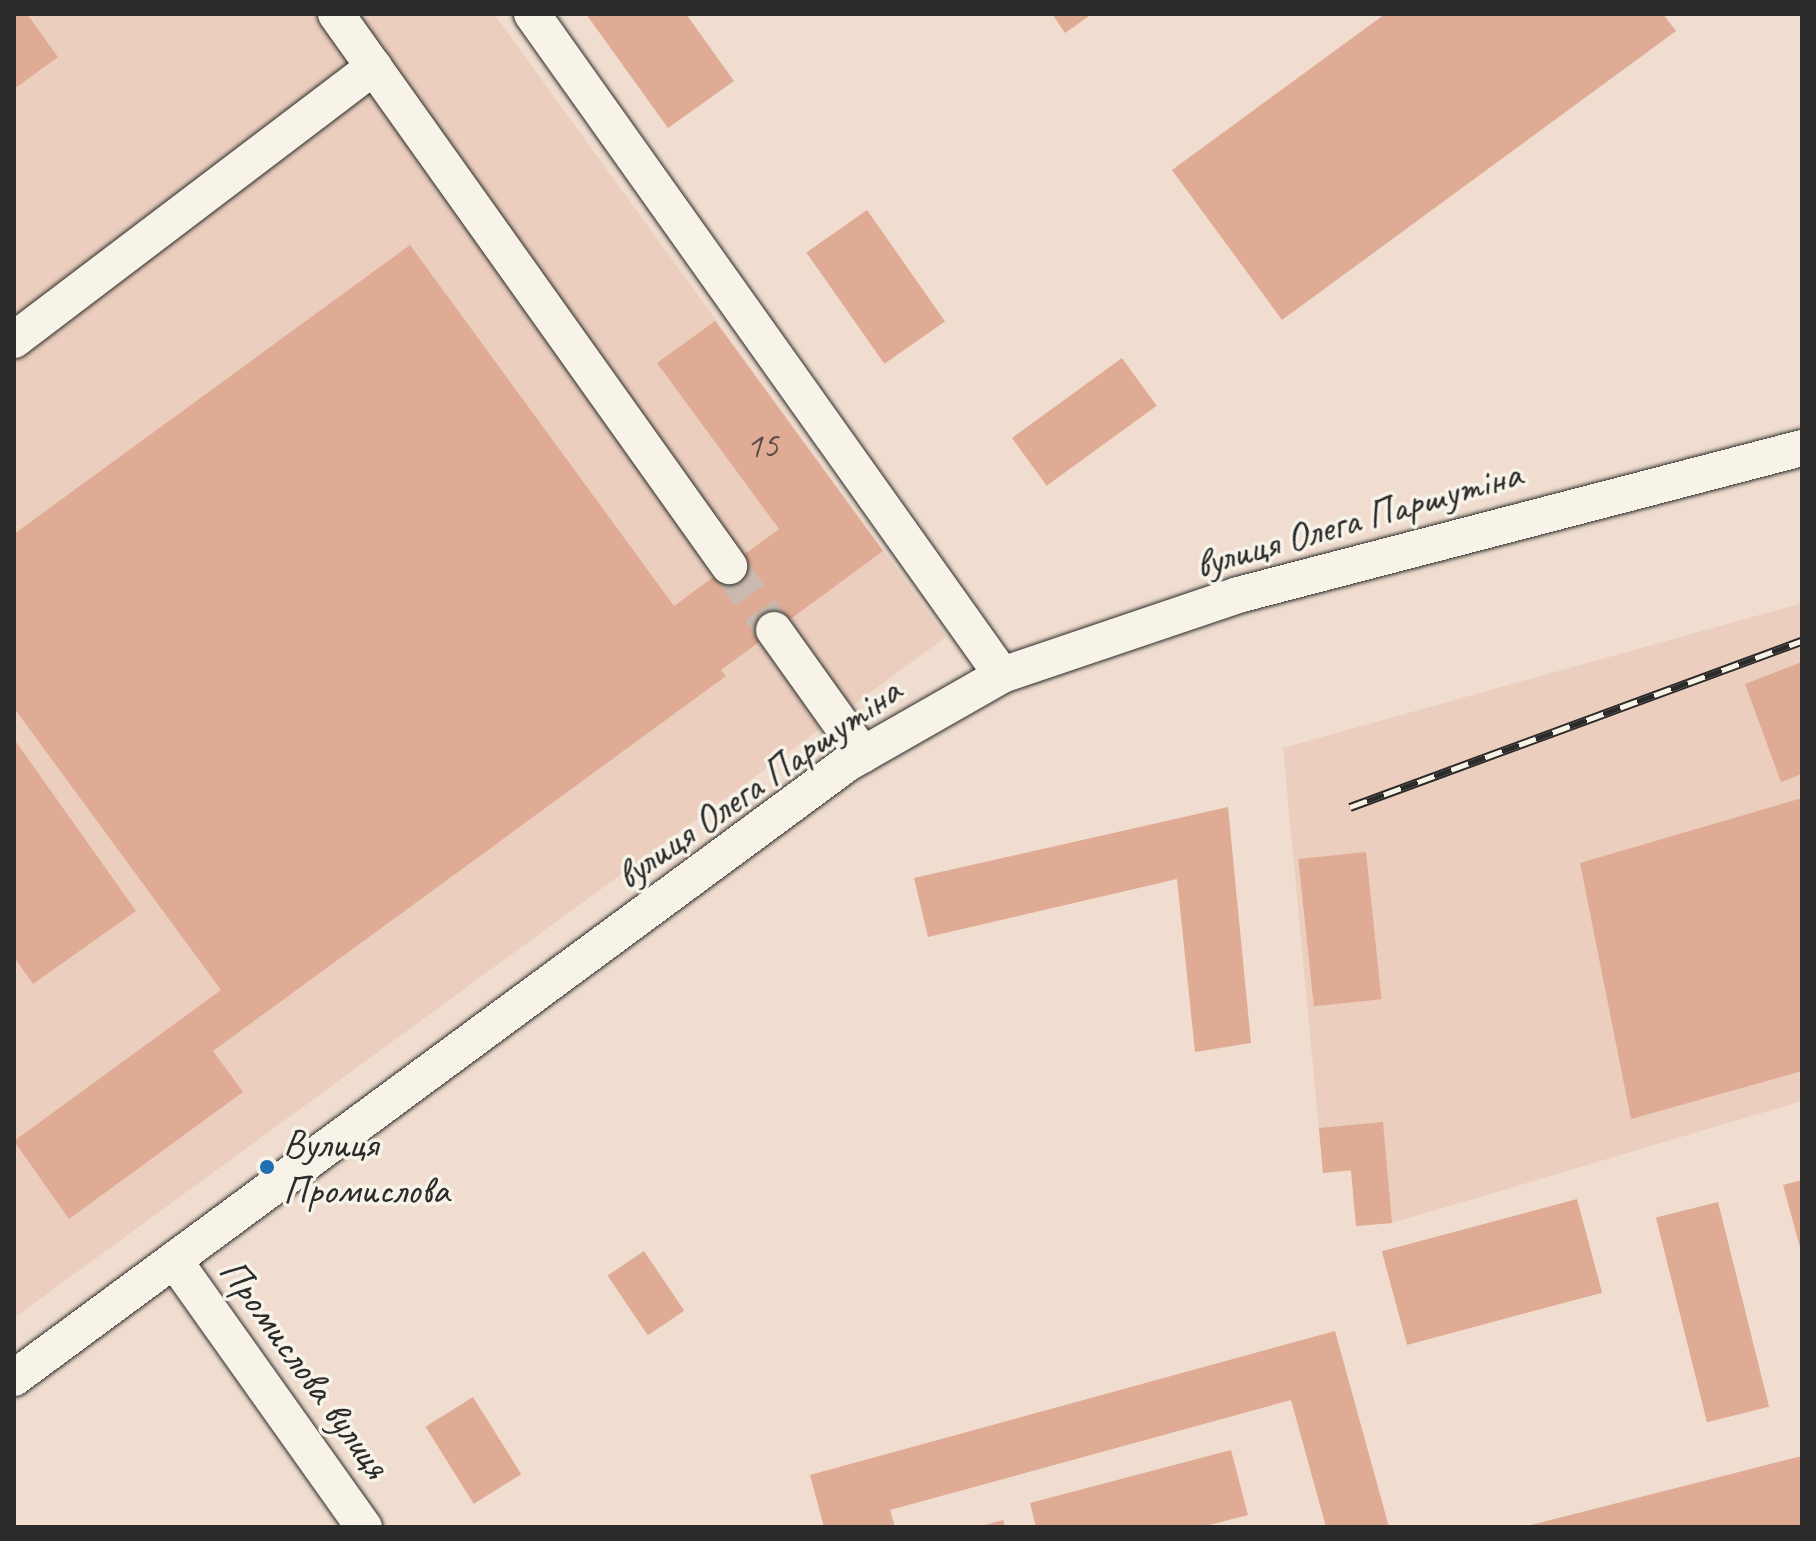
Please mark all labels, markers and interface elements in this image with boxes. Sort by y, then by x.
house number: 15 [746,424,778,468]
street label: вулиця Олега Паршутіна [1191,450,1525,588]
street label: вулиця Олега Паршутіна [607,668,909,898]
place label: Вулиця Промислова [283,1120,449,1214]
marker: Вулиця Промислова [258,1158,276,1176]
street label: Промислова вулиця [209,1248,401,1488]

